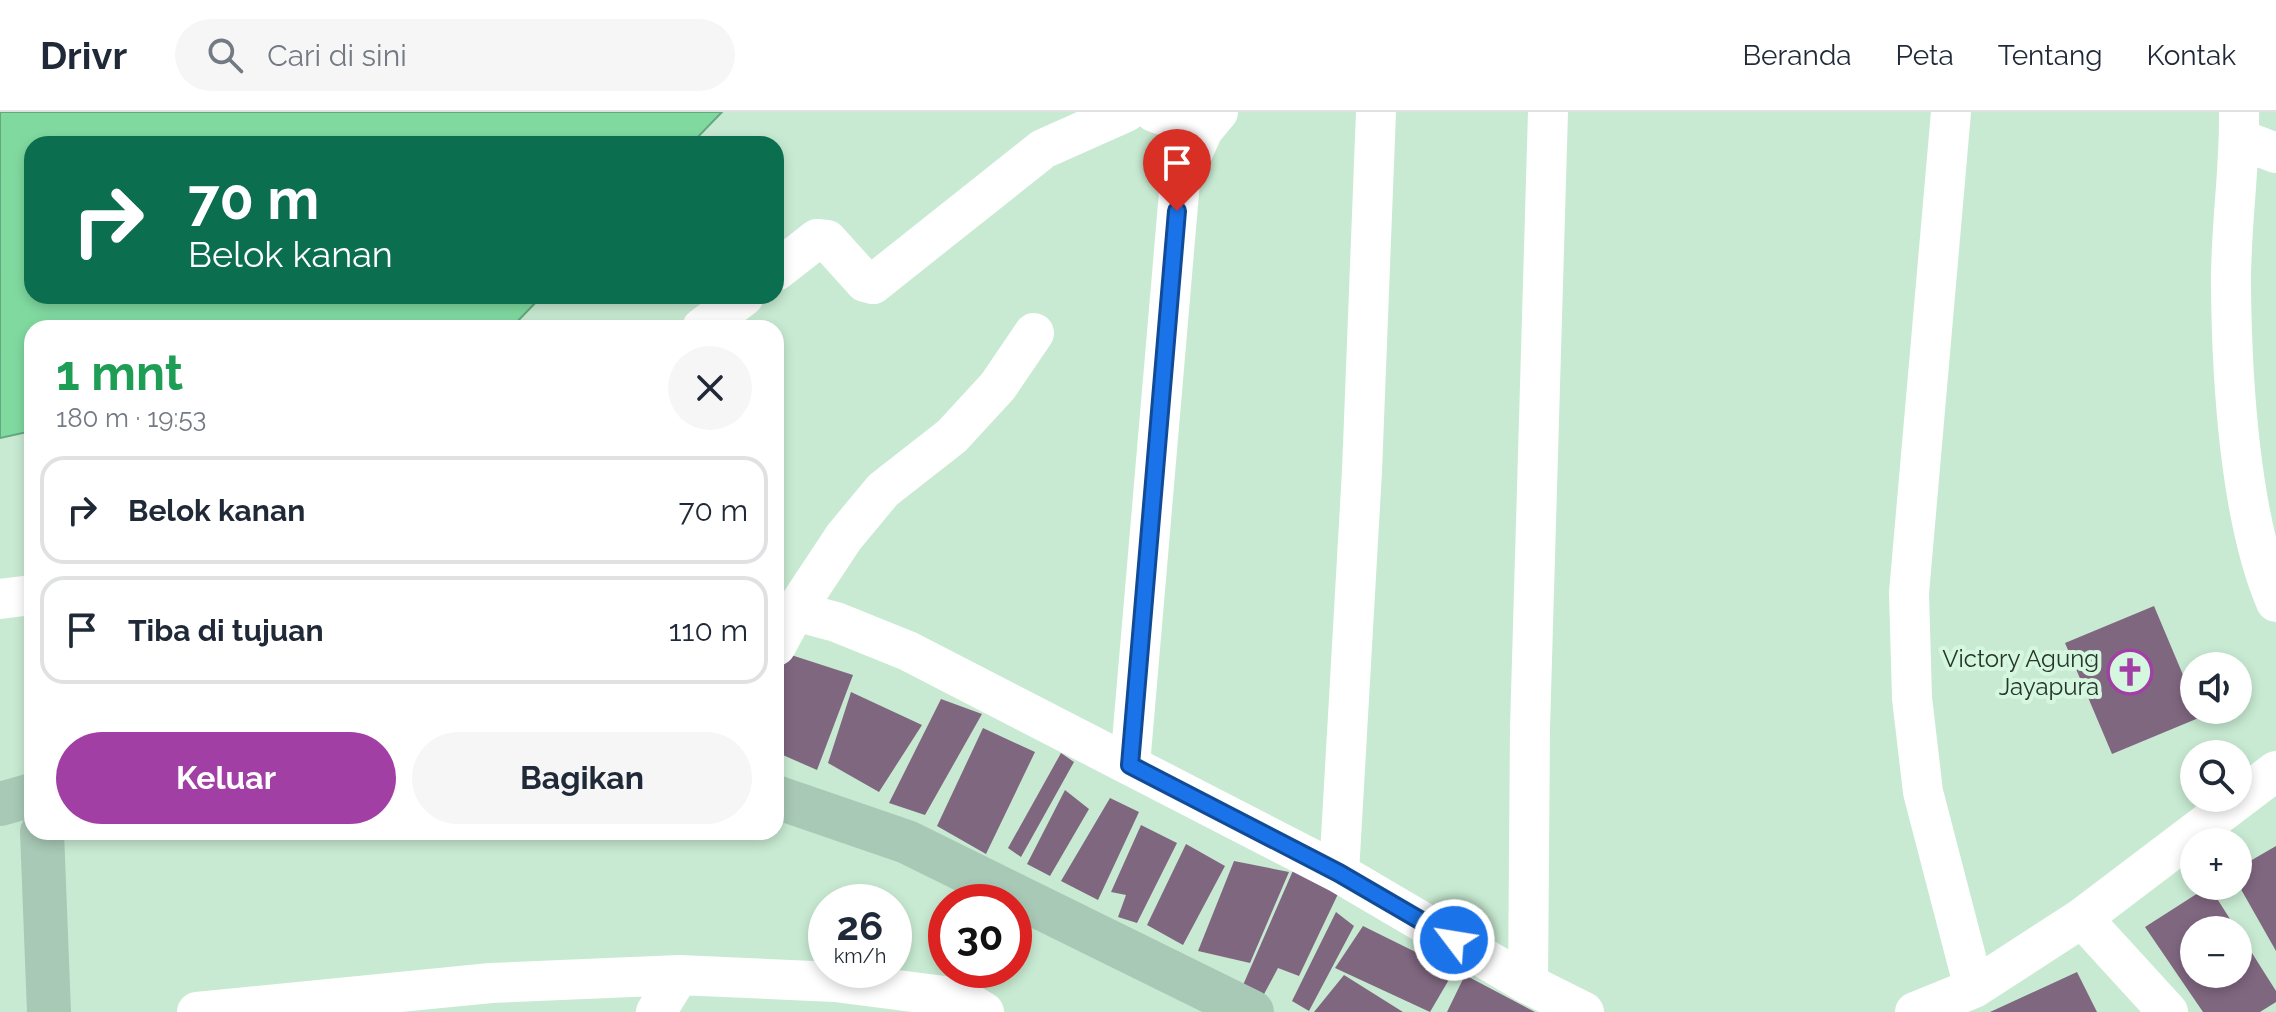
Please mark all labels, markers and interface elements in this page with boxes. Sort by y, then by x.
search box [175,19,735,91]
text: Drivr [40,33,127,78]
icon: search [203,33,247,77]
text: Cari di sini [267,38,407,73]
text: Beranda [1742,39,1852,72]
text: Peta [1896,39,1954,72]
text: Tentang [1998,39,2103,72]
text: Kontak [2147,39,2236,72]
pin [1143,129,1211,211]
icon: arrive [1155,141,1199,185]
text: 70 m [188,166,319,232]
icon: right [56,168,160,272]
text: Belok kanan [188,233,393,275]
text: 1 mnt [56,345,183,401]
button: close [668,346,752,430]
text: 180 m · 19:53 [56,403,206,433]
icon: right [60,488,104,532]
text: Belok kanan [128,493,305,528]
text: 70 m [678,493,748,528]
icon: arrive [60,608,104,652]
text: Tiba di tujuan [128,613,324,648]
text: 110 m [669,613,748,648]
place label: Victory Agung Jayapura [1942,644,2099,701]
church icon: Victory Agung Jayapura [2106,648,2154,696]
map controls [2180,652,2252,988]
button: sound [2180,652,2252,724]
button: Keluar [56,732,396,824]
button: Bagikan [412,732,752,824]
button: search [2180,740,2252,812]
button: + [2180,828,2252,900]
speed limit sign: 30 [928,884,1032,988]
position arrow [1412,898,1496,982]
text: 26 [837,902,883,949]
button: − [2180,916,2252,988]
text: km/h [834,944,886,968]

